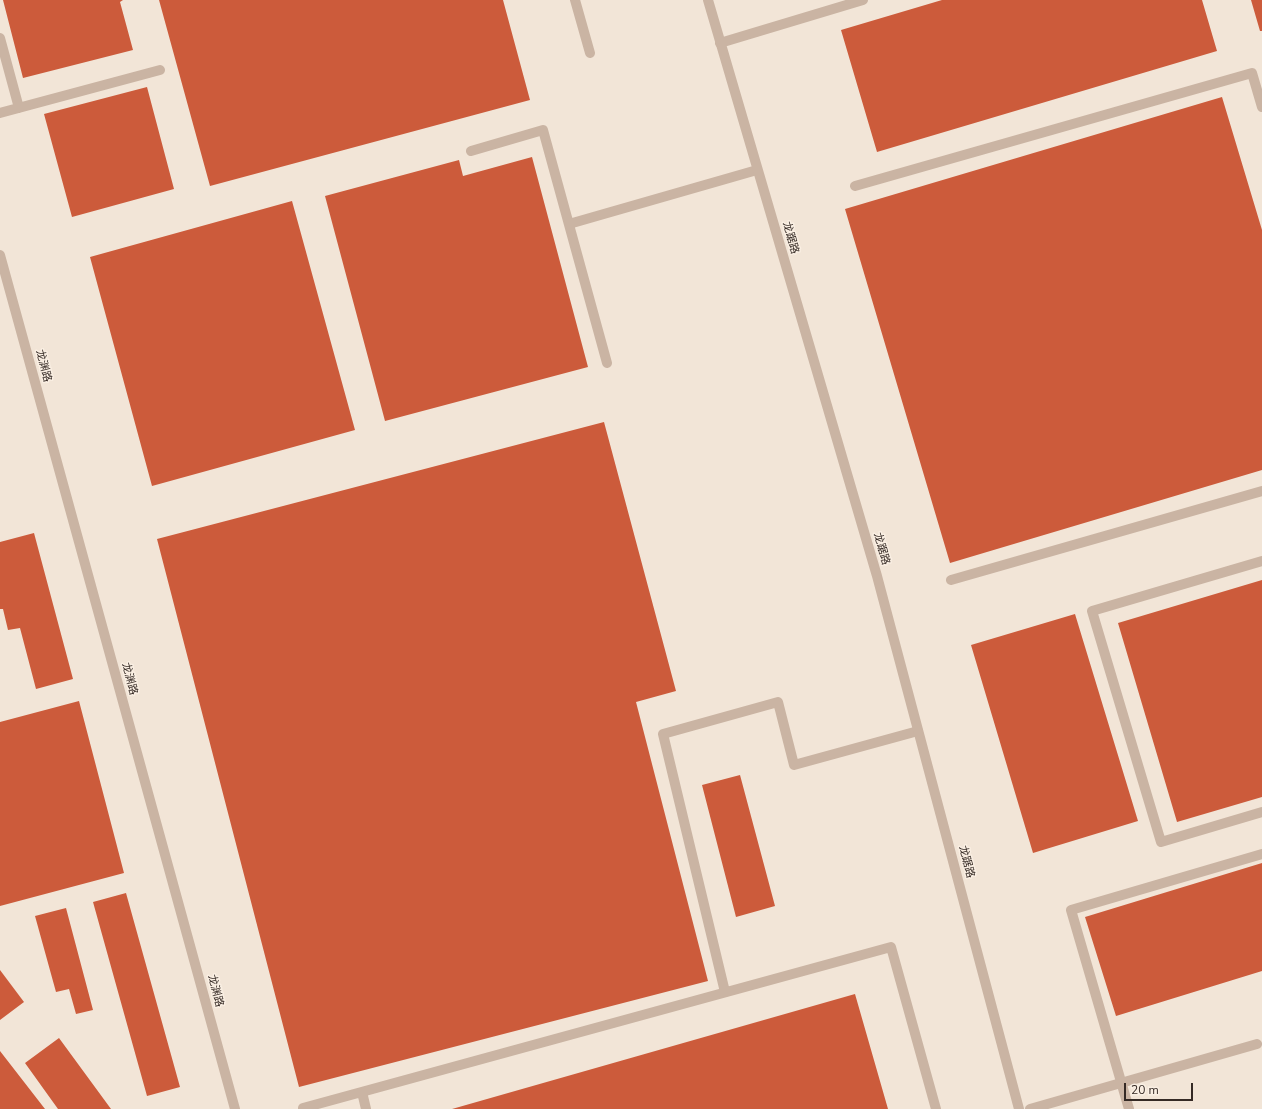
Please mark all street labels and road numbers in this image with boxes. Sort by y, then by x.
street label: 龙踞路 [779,220,801,256]
street label: 龙渊路 [32,348,54,384]
street label: 龙踞路 [870,531,892,567]
street label: 龙渊路 [118,661,140,697]
street label: 龙踞路 [955,844,977,880]
street label: 龙渊路 [204,973,226,1009]

